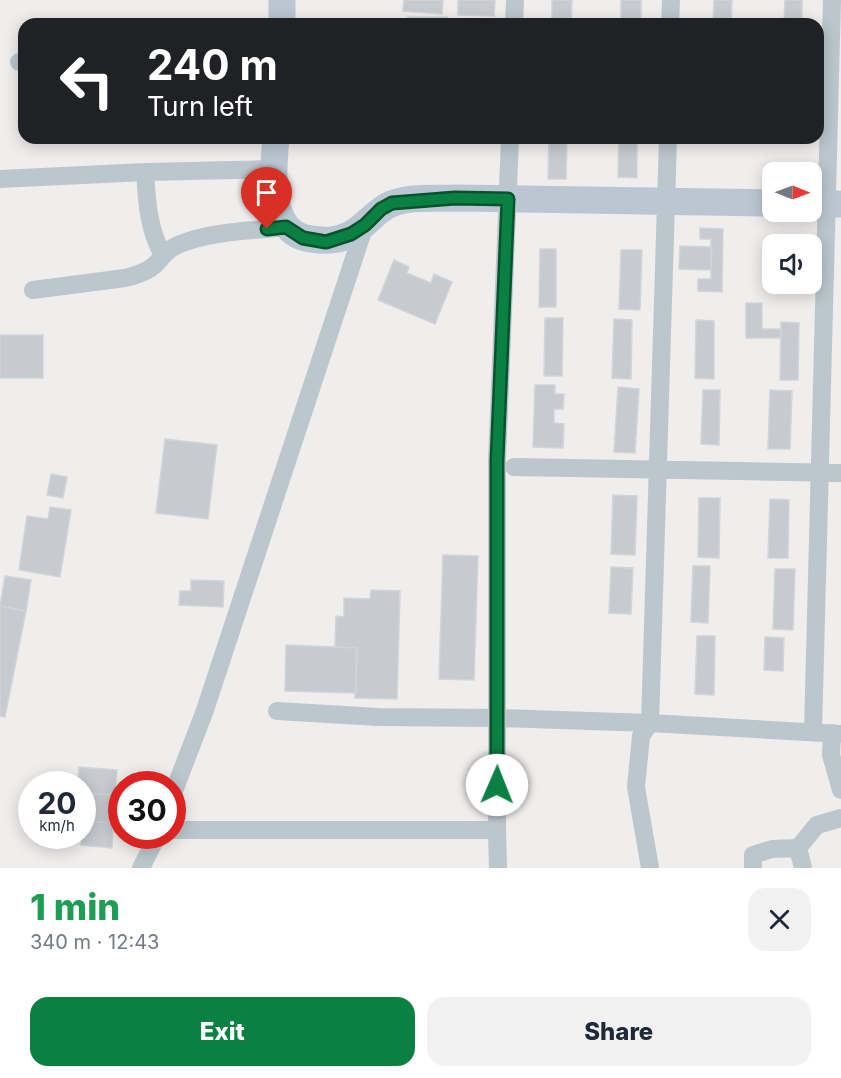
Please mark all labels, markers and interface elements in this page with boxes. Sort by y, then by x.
text: 240 m [147,39,278,90]
icon: left [48,42,126,120]
text: Turn left [147,90,253,123]
north arrow [762,162,822,222]
map controls [762,162,822,294]
pin [241,167,292,229]
icon: arrive [250,176,283,209]
button: sound [762,234,822,294]
position arrow [465,753,529,817]
speed limit sign: 30 [108,771,186,849]
text: 20 [37,785,77,821]
text: km/h [39,816,75,835]
text: 1 min [30,885,120,929]
button: close [748,888,811,951]
text: 340 m · 12:43 [30,930,159,954]
button: Exit [30,997,415,1066]
button: Share [427,997,811,1066]

